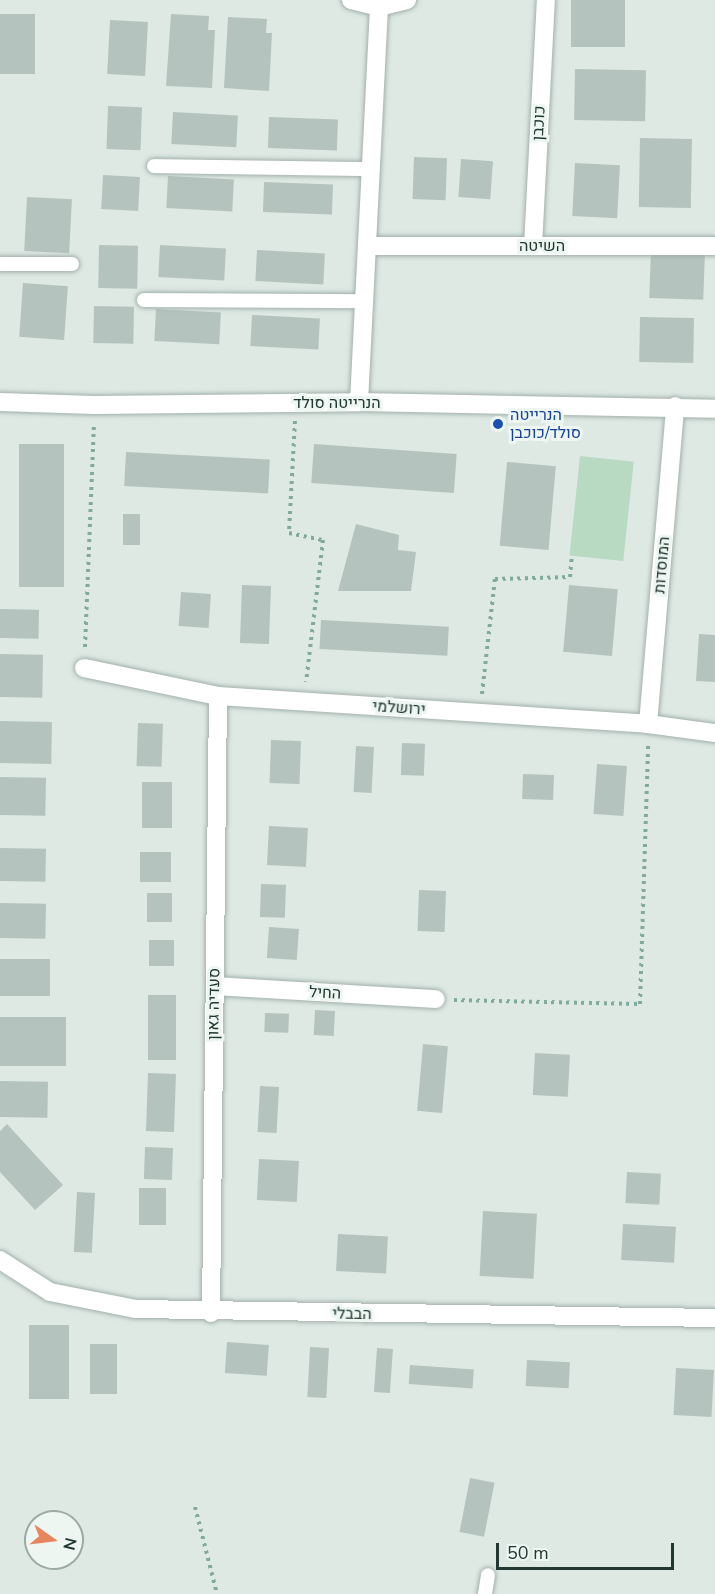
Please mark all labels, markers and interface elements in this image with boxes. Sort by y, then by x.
street label: כוכבן [528,105,550,141]
street label: השיטה [519,236,565,256]
street label: הנרייטה סולד [293,393,381,413]
place label: הנרייטה סולד/כוכבן [510,405,581,443]
marker: הנרייטה סולד/כוכבן [491,417,505,431]
street label: המוסדות [650,536,674,594]
street label: ירושלמי [372,697,426,719]
street label: סעדיה גאון [204,968,224,1040]
street label: החיל [308,983,342,1003]
street label: הבבלי [332,1304,372,1324]
north arrow [24,1510,84,1570]
scale bar [499,1531,678,1569]
text: N [57,1535,82,1552]
text: 50 m [507,1541,549,1565]

